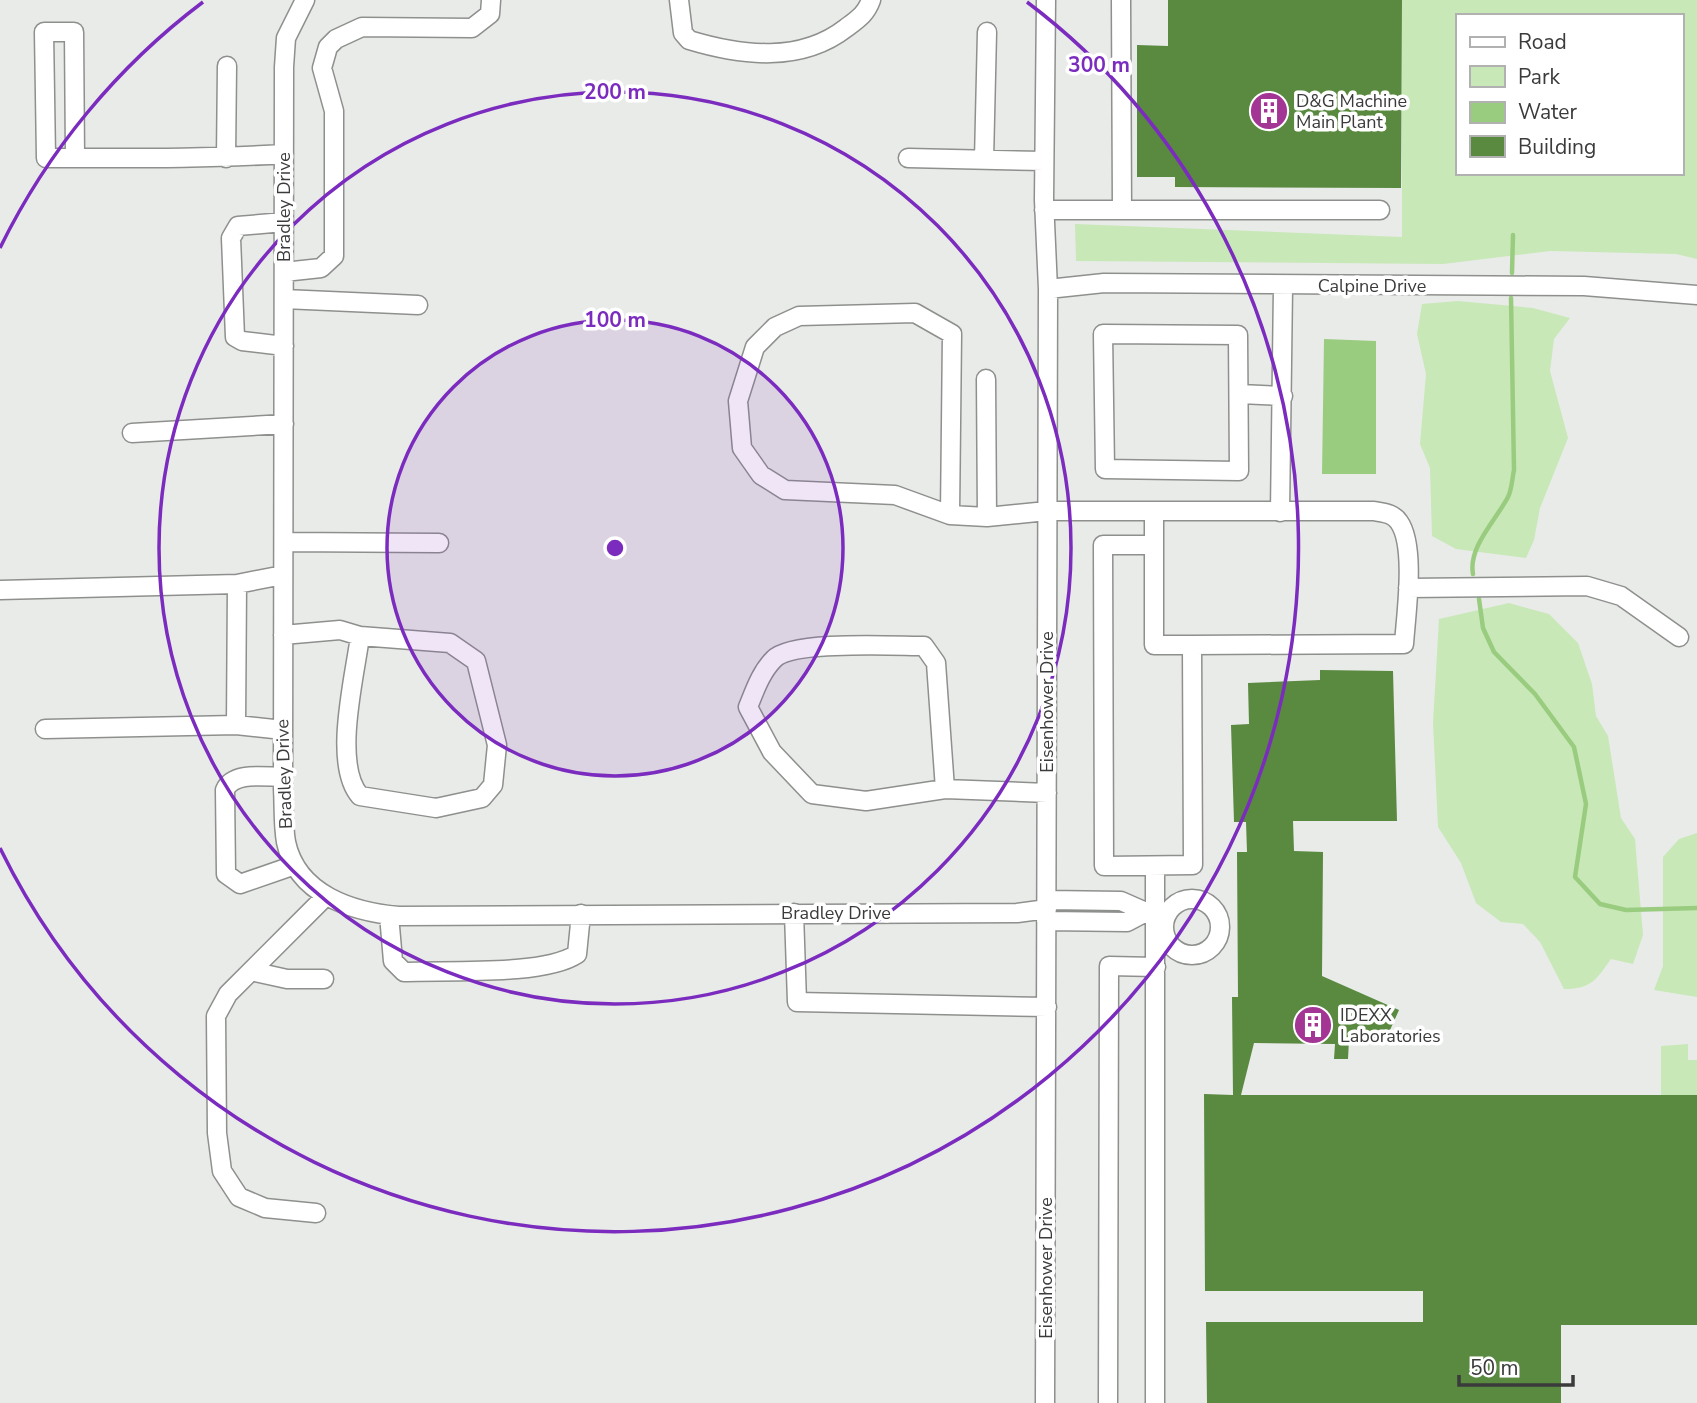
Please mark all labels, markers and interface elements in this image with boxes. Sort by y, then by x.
legend [1456,14,1683,175]
text: Road [1518,28,1567,56]
text: 300 m [1068,51,1130,79]
text: Park [1518,63,1560,91]
text: 200 m [584,78,646,106]
place label: D&G Machine Main Plant [1296,89,1407,134]
building icon: D&G Machine Main Plant [1248,90,1290,132]
text: Water [1518,98,1577,126]
text: Building [1518,133,1596,161]
street label: Bradley Drive [272,152,296,262]
street label: Calpine Drive [1318,274,1426,298]
text: 100 m [584,306,646,334]
centre of rings [603,536,627,560]
street label: Eisenhower Drive [1035,631,1059,773]
street label: Bradley Drive [270,719,298,829]
street label: Bradley Drive [781,901,891,925]
place label: IDEXX Laboratories [1340,1003,1441,1048]
building icon: IDEXX Laboratories [1292,1004,1334,1046]
street label: Eisenhower Drive [1034,1197,1058,1339]
scale bar [1459,1344,1573,1388]
text: 50 m [1470,1354,1519,1382]

